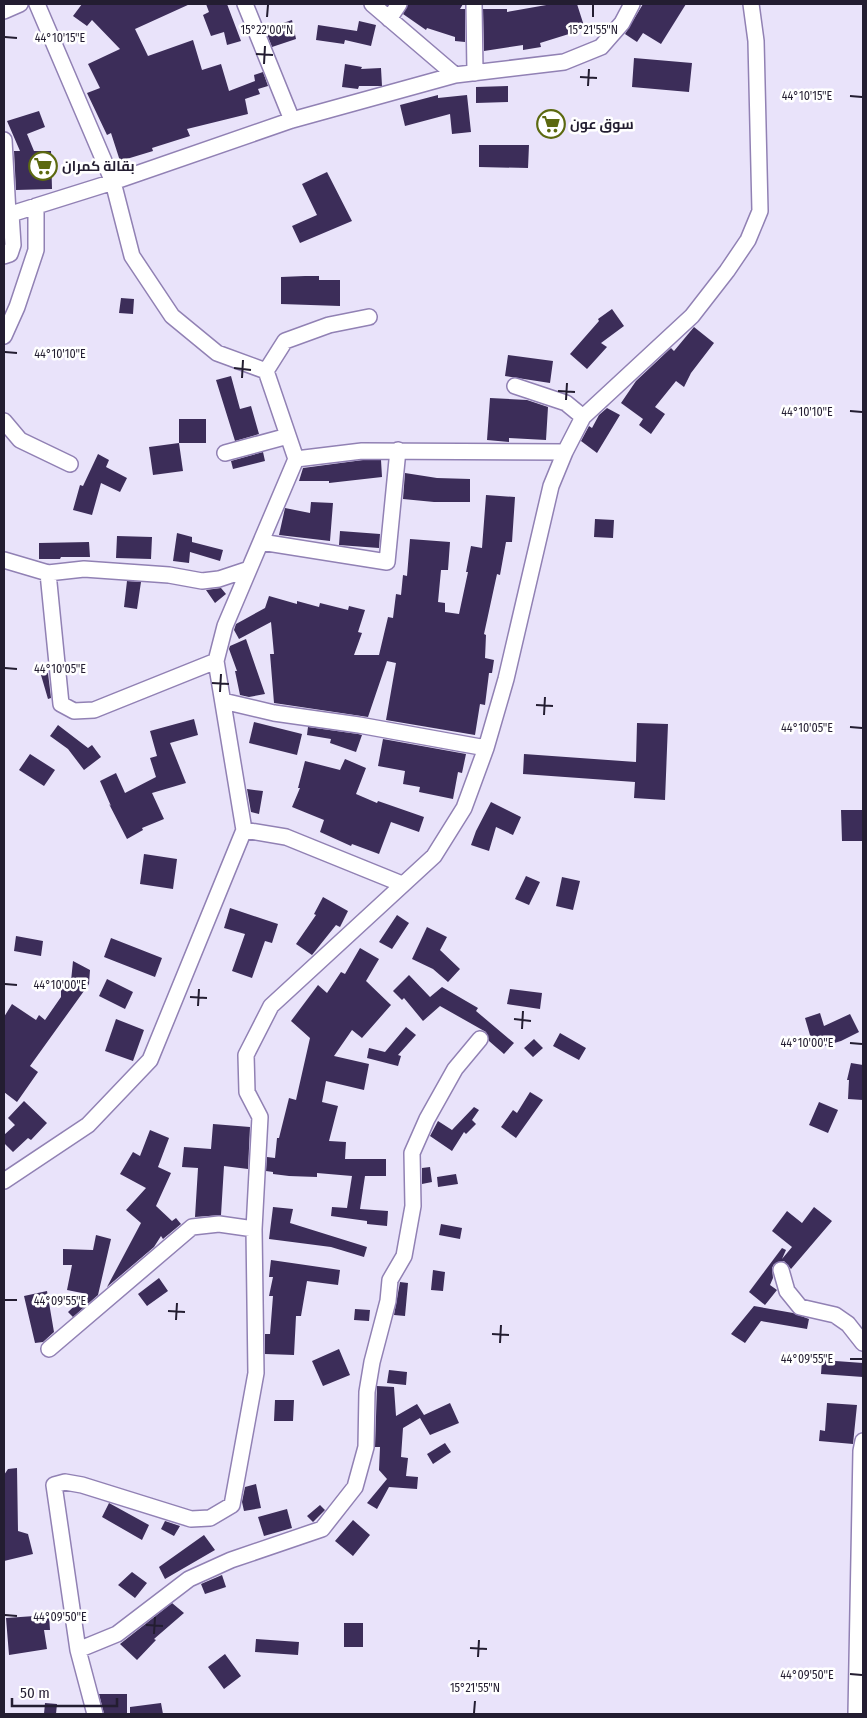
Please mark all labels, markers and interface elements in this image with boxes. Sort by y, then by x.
text: 15°22'00"N [241,23,293,37]
text: 15°21'55"N [568,23,618,37]
text: 44°10'15"E [35,31,86,45]
text: 44°10'15"E [782,89,833,103]
supermarket icon: سوق عون [536,109,566,139]
place label: سوق عون [570,116,634,133]
supermarket icon: بقالة كمران [28,151,58,181]
place label: بقالة كمران [62,158,135,175]
text: 44°10'10"E [34,347,86,361]
text: 44°10'10"E [781,405,833,419]
text: 44°10'05"E [34,662,86,676]
text: 44°10'05"E [781,721,833,735]
text: 44°10'00"E [34,978,87,992]
text: 44°10'00"E [781,1036,834,1050]
text: 44°09'55"E [34,1294,87,1308]
text: 44°09'55"E [781,1352,834,1366]
text: 44°09'50"E [33,1610,87,1624]
text: 44°09'50"E [780,1668,834,1682]
scale bar [12,1676,118,1708]
text: 15°21'55"N [450,1681,500,1695]
text: 50 m [20,1684,50,1702]

